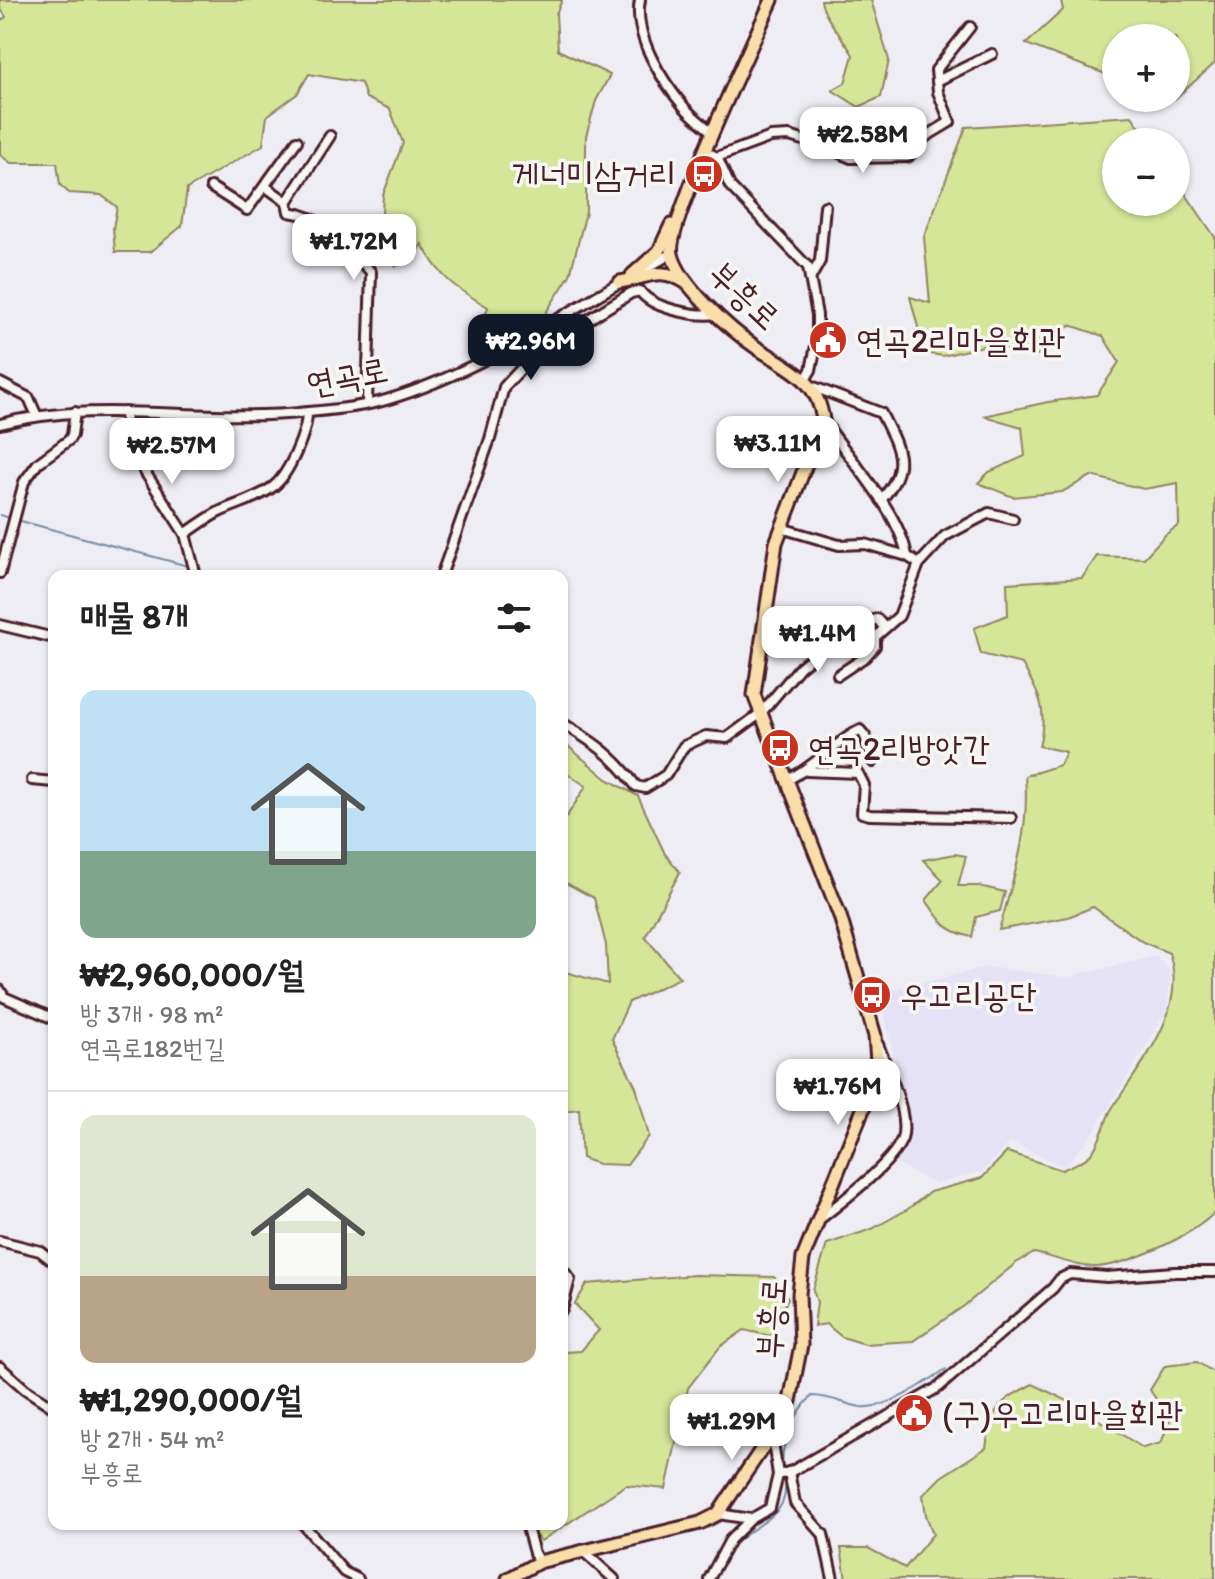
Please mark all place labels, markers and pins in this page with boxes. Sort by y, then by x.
pin: ₩2.58M [798,107,928,175]
bus stop icon: 게너미삼거리 [683,153,725,195]
place label: 게너미삼거리 [512,154,676,195]
pin: ₩1.72M [289,214,419,282]
pin: ₩2.96M [466,314,596,382]
public building icon: 연곡2리마을회관 [807,319,849,361]
place label: 연곡2리마을회관 [856,320,1065,361]
pin: ₩3.11M [713,416,843,484]
pin: ₩2.57M [107,418,237,486]
pin: ₩1.4M [762,606,874,674]
bus stop icon: 연곡2리방앗간 [759,727,801,769]
place label: 연곡2리방앗간 [808,728,990,769]
bus stop icon: 우고리공단 [851,974,893,1016]
place label: 우고리공단 [900,975,1037,1016]
pin: ₩1.76M [773,1059,903,1127]
public building icon: (구)우고리마을회관 [893,1392,935,1434]
place label: (구)우고리마을회관 [942,1393,1183,1434]
pin: ₩1.29M [667,1394,797,1462]

